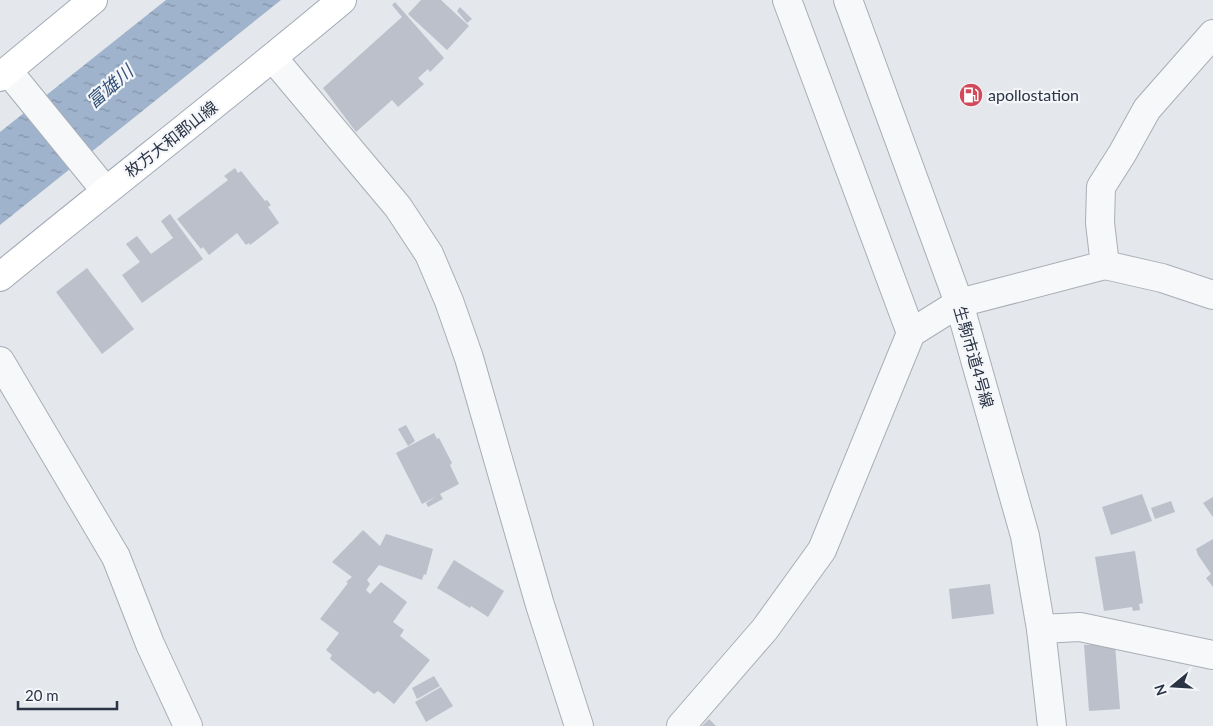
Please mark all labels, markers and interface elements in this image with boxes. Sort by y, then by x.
water label: 富雄川 [82,59,138,112]
fuel station icon: apollostation [958,82,984,108]
place label: apollostation [988,85,1079,104]
street label: 枚方大和郡山線 [121,97,221,181]
street label: 生駒市道4号線 [951,304,998,410]
north arrow [1148,661,1198,711]
scale bar [18,678,116,710]
text: N [1150,682,1170,698]
text: 20 m [25,686,59,704]

